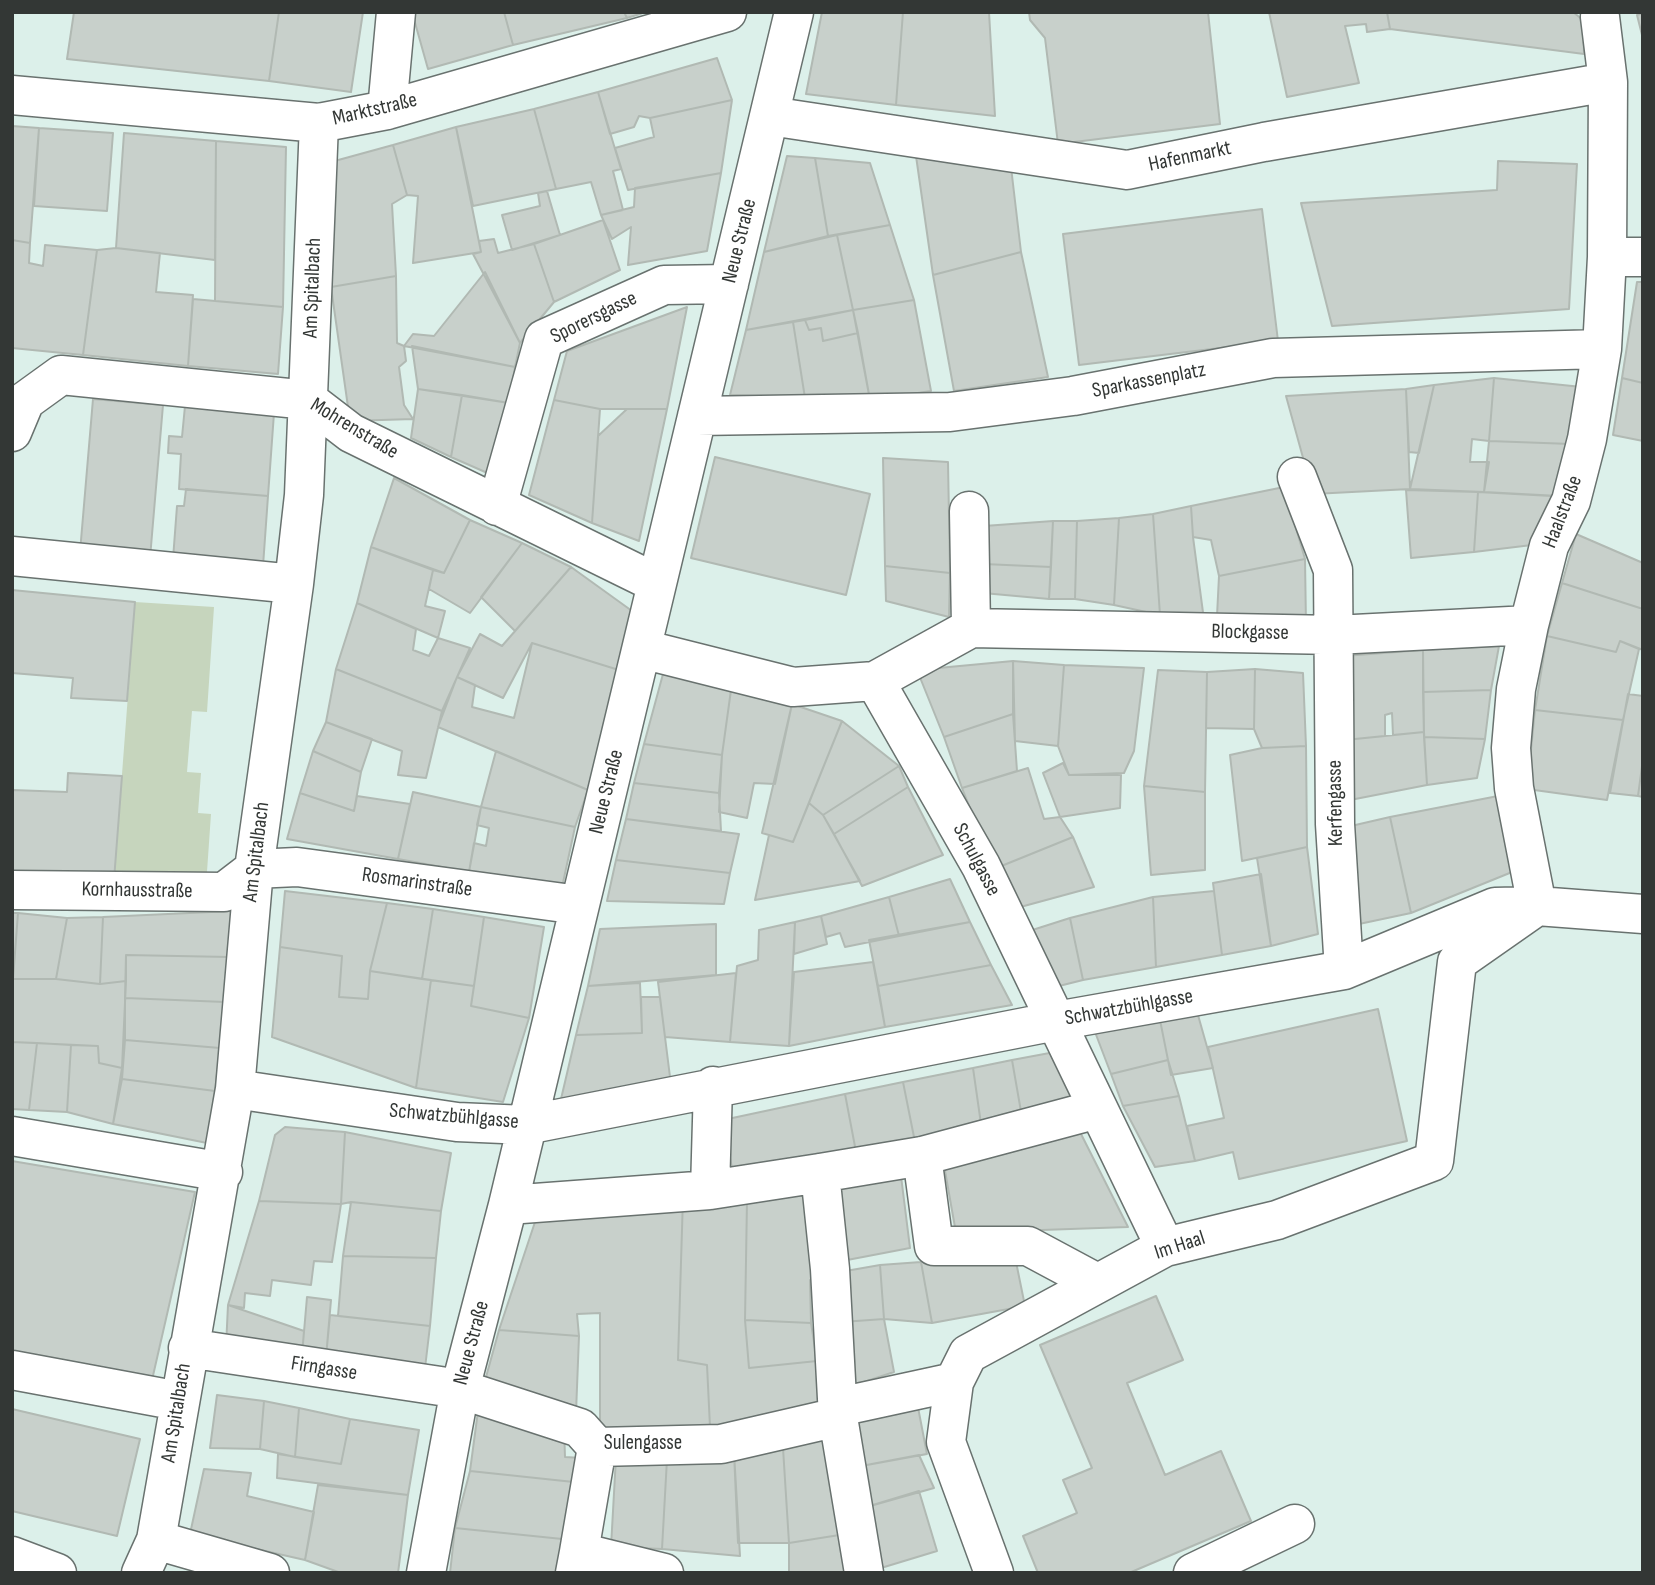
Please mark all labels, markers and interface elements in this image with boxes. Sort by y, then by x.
street label: Marktstraße [330,88,420,132]
street label: Hafenmarkt [1146,136,1234,178]
street label: Neue Straße [717,196,763,286]
street label: Am Spitalbach [299,237,327,339]
street label: Sporersgasse [547,286,641,350]
street label: Sparkassenplatz [1090,358,1208,404]
street label: Mohrenstraße [305,393,403,465]
street label: Haalstraße [1538,472,1588,552]
street label: Blockgasse [1211,620,1289,646]
street label: Neue Straße [584,747,630,837]
street label: Kerfengasse [1323,760,1349,846]
street label: Am Spitalbach [238,801,276,903]
street label: Schulgasse [946,819,1006,901]
street label: Rosmarinstraße [360,863,474,903]
street label: Kornhausstraße [81,877,193,905]
street label: Schwatzbühlgasse [1063,984,1195,1032]
street label: Schwatzbühlgasse [388,1099,520,1135]
street label: Im Haal [1151,1226,1209,1266]
street label: Neue Straße [449,1298,495,1388]
street label: Firngasse [289,1351,359,1387]
street label: Am Spitalbach [157,1362,197,1464]
street label: Sulengasse [604,1431,682,1457]

